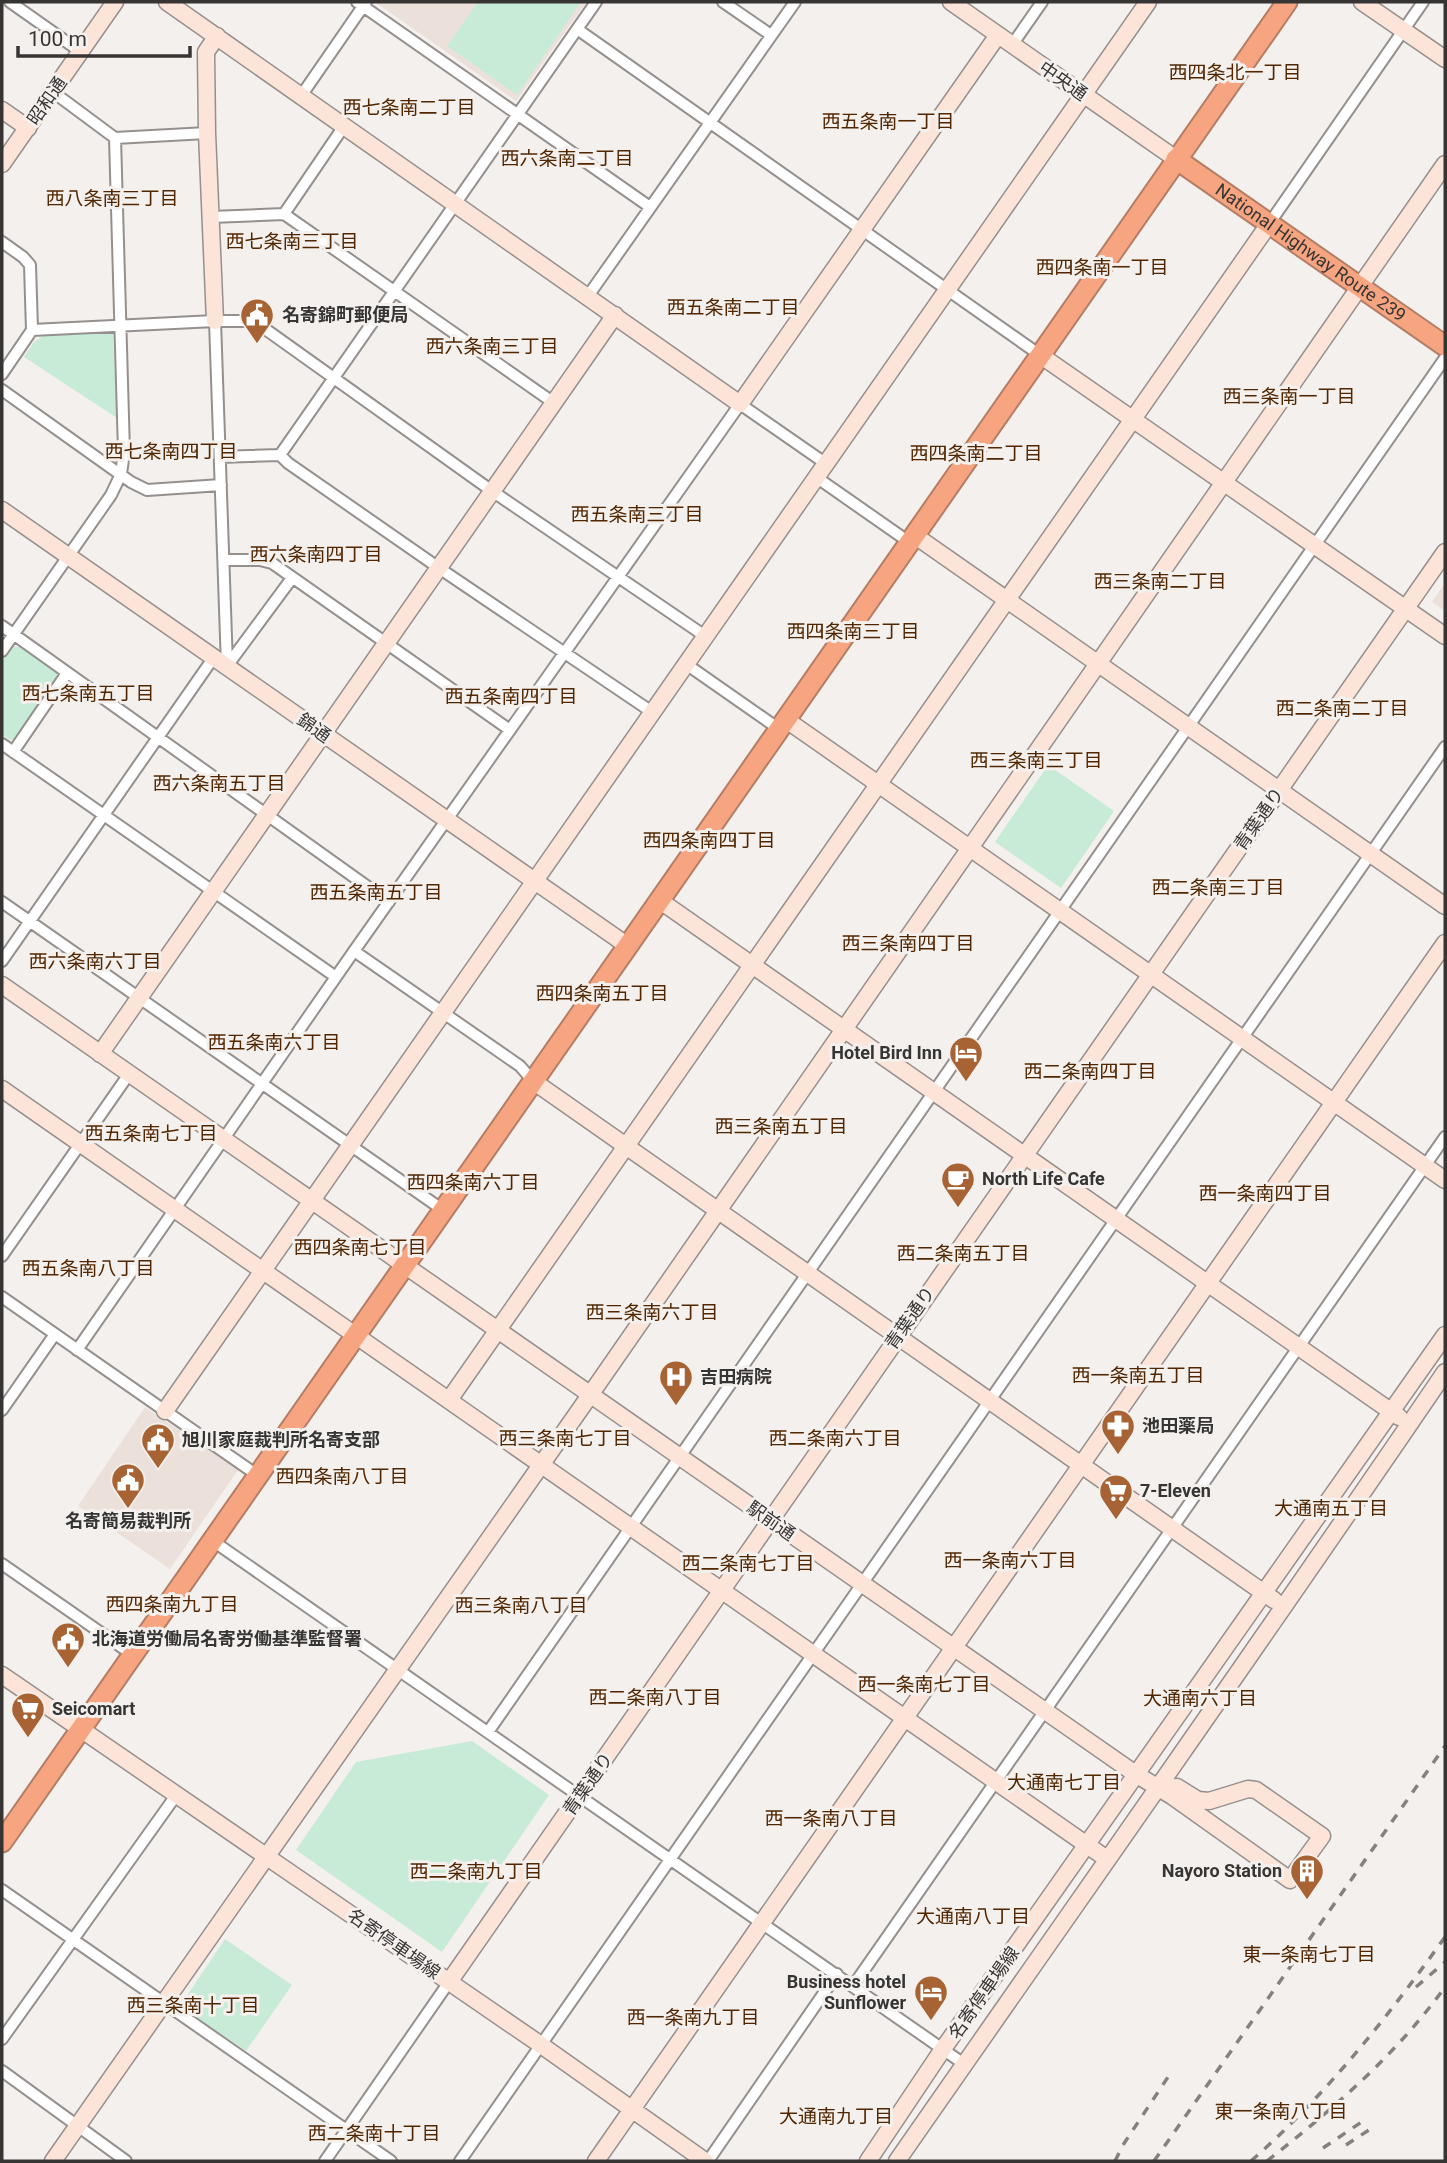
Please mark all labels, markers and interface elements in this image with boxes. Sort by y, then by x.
scale bar [18,14,189,58]
text: 100 m [28,27,87,51]
street label: 中央通 [1035,57,1091,105]
district label: 西四条北一丁目 [1168,61,1302,84]
street label: 昭和通 [23,73,71,129]
district label: 西七条南二丁目 [342,96,476,119]
district label: 西五条南一丁目 [821,110,955,133]
district label: 西六条南二丁目 [500,147,634,170]
street label: National Highway Route 239 [1212,179,1410,326]
district label: 西八条南三丁目 [45,187,179,210]
district label: 西七条南三丁目 [225,230,359,253]
district label: 西四条南一丁目 [1035,256,1169,279]
public building icon: 名寄錦町郵便局 [238,296,276,345]
district label: 西五条南二丁目 [666,296,800,319]
place label: 名寄錦町郵便局 [282,304,408,325]
district label: 西六条南三丁目 [425,335,559,358]
district label: 西三条南一丁目 [1222,385,1356,408]
district label: 西七条南四丁目 [104,440,238,463]
district label: 西四条南二丁目 [909,442,1043,465]
district label: 西五条南三丁目 [570,503,704,526]
district label: 西六条南四丁目 [249,543,383,566]
district label: 西三条南二丁目 [1093,570,1227,593]
district label: 西四条南三丁目 [786,620,920,643]
district label: 西七条南五丁目 [21,682,155,705]
district label: 西五条南四丁目 [444,685,578,708]
district label: 西二条南二丁目 [1275,697,1409,720]
street label: 錦通 [294,709,335,747]
district label: 西三条南三丁目 [969,749,1103,772]
district label: 西六条南五丁目 [152,772,286,795]
street label: 青葉通り [1229,783,1288,854]
district label: 西四条南四丁目 [642,829,776,852]
district label: 西二条南三丁目 [1151,876,1285,899]
district label: 西五条南五丁目 [309,881,443,904]
district label: 西三条南四丁目 [841,932,975,955]
district label: 西六条南六丁目 [28,950,162,973]
district label: 西四条南五丁目 [535,982,669,1005]
district label: 西五条南六丁目 [207,1031,341,1054]
hotel icon: Hotel Bird Inn [947,1034,985,1083]
place label: Hotel Bird Inn [831,1042,942,1063]
district label: 西二条南四丁目 [1023,1060,1157,1083]
district label: 西三条南五丁目 [714,1115,848,1138]
district label: 西五条南七丁目 [84,1122,218,1145]
cafe icon: North Life Cafe [939,1160,977,1209]
place label: North Life Cafe [982,1168,1105,1189]
district label: 西四条南六丁目 [406,1171,540,1194]
district label: 西一条南四丁目 [1198,1182,1332,1205]
district label: 西四条南七丁目 [293,1236,427,1259]
district label: 西二条南五丁目 [896,1242,1030,1265]
district label: 西五条南八丁目 [21,1257,155,1280]
street label: 青葉通り [880,1282,939,1353]
district label: 西三条南六丁目 [585,1301,719,1324]
hospital icon: 吉田病院 [657,1358,695,1407]
district label: 西一条南五丁目 [1071,1364,1205,1387]
place label: 吉田病院 [700,1366,772,1387]
pharmacy icon: 池田薬局 [1099,1407,1137,1456]
place label: 池田薬局 [1142,1415,1214,1436]
public building icon: 旭川家庭裁判所名寄支部 [139,1421,177,1470]
district label: 西三条南七丁目 [498,1427,632,1450]
district label: 西二条南六丁目 [768,1427,902,1450]
place label: 旭川家庭裁判所名寄支部 [182,1429,380,1450]
public building icon: 名寄簡易裁判所 [109,1461,147,1510]
district label: 西四条南八丁目 [275,1465,409,1488]
supermarket icon: 7-Eleven [1097,1472,1135,1521]
place label: 7-Eleven [1140,1480,1211,1501]
street label: 駅前通 [743,1497,799,1545]
district label: 大通南五丁目 [1274,1497,1388,1520]
place label: 名寄簡易裁判所 [65,1510,191,1531]
district label: 西一条南六丁目 [943,1549,1077,1572]
district label: 西二条南七丁目 [681,1552,815,1575]
district label: 西四条南九丁目 [105,1593,239,1616]
district label: 西三条南八丁目 [454,1594,588,1617]
public building icon: 北海道労働局名寄労働基準監督署 [49,1620,87,1669]
place label: 北海道労働局名寄労働基準監督署 [92,1628,362,1649]
district label: 西一条南七丁目 [857,1673,991,1696]
district label: 西二条南八丁目 [588,1686,722,1709]
district label: 大通南六丁目 [1143,1687,1257,1710]
supermarket icon: Seicomart [9,1690,47,1739]
place label: Seicomart [52,1698,135,1719]
street label: 青葉通り [558,1748,617,1819]
district label: 大通南七丁目 [1007,1771,1121,1794]
district label: 西一条南八丁目 [764,1807,898,1830]
building icon: Nayoro Station [1288,1852,1326,1901]
district label: 西二条南九丁目 [409,1860,543,1883]
place label: Nayoro Station [1162,1860,1282,1881]
street label: 名寄停車場線 [344,1904,445,1983]
district label: 大通南八丁目 [916,1905,1030,1928]
street label: 名寄停車場線 [944,1942,1023,2043]
district label: 東一条南七丁目 [1242,1943,1376,1966]
place label: Business hotel Sunflower [787,1971,906,2013]
hotel icon: Business hotel Sunflower [912,1973,950,2022]
district label: 西三条南十丁目 [126,1994,260,2017]
district label: 西一条南九丁目 [626,2006,760,2029]
district label: 東一条南八丁目 [1214,2100,1348,2123]
district label: 大通南九丁目 [779,2105,893,2128]
district label: 西二条南十丁目 [307,2122,441,2145]

